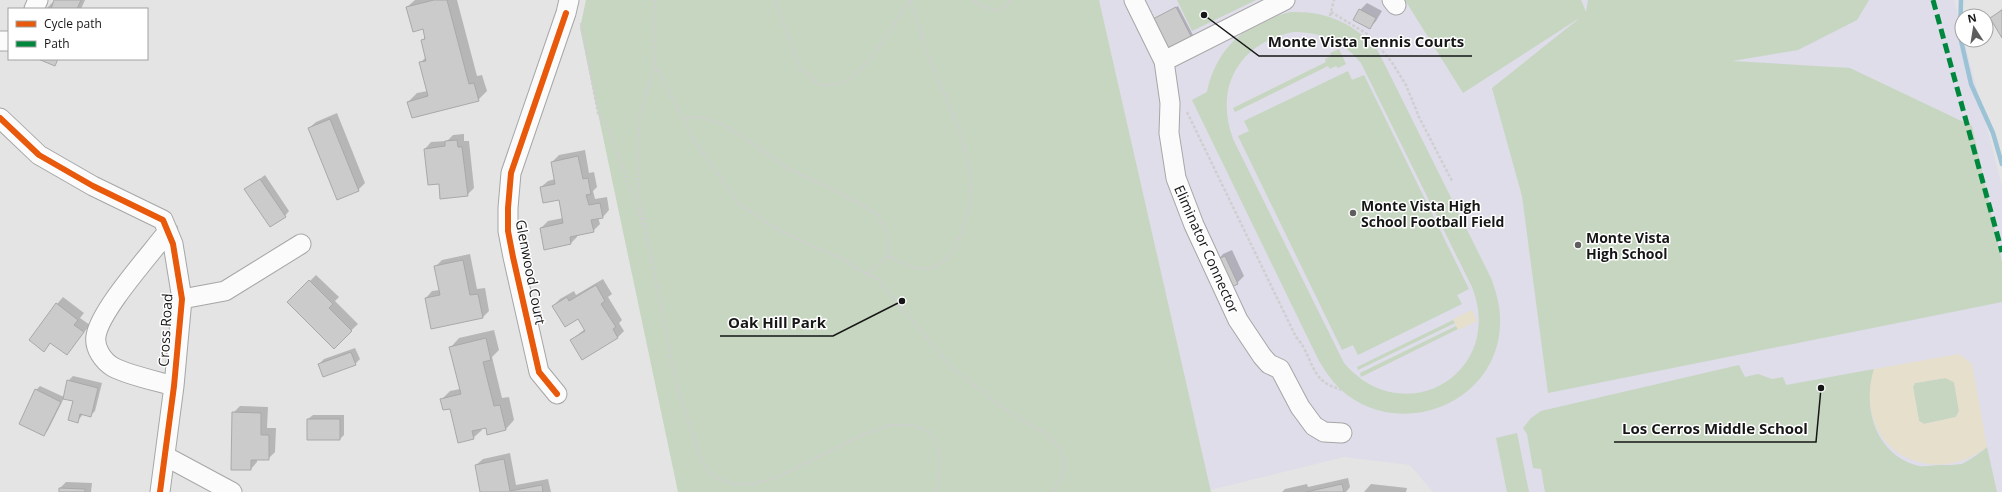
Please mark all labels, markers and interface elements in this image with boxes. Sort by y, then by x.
legend [8,8,148,60]
north arrow [1954,8,1994,48]
text: N [1966,9,1978,26]
text: Cycle path [44,15,102,32]
callout: Monte Vista Tennis Courts [1259,29,1472,56]
text: Monte Vista Tennis Courts [1268,31,1464,51]
text: Path [44,35,70,52]
street label: Eliminator Connector [1170,182,1244,316]
place label: Monte Vista High School Football Field [1361,196,1504,231]
marker: Monte Vista High School Football Field [1348,208,1358,218]
street label: Glenwood Court [512,218,550,326]
place label: Monte Vista High School [1586,228,1670,263]
marker: Monte Vista High School [1573,240,1583,250]
street label: Cross Road [154,293,176,367]
callout: Oak Hill Park [720,309,833,336]
text: Oak Hill Park [728,312,827,332]
callout: Los Cerros Middle School [1614,415,1816,442]
text: Los Cerros Middle School [1622,418,1808,438]

